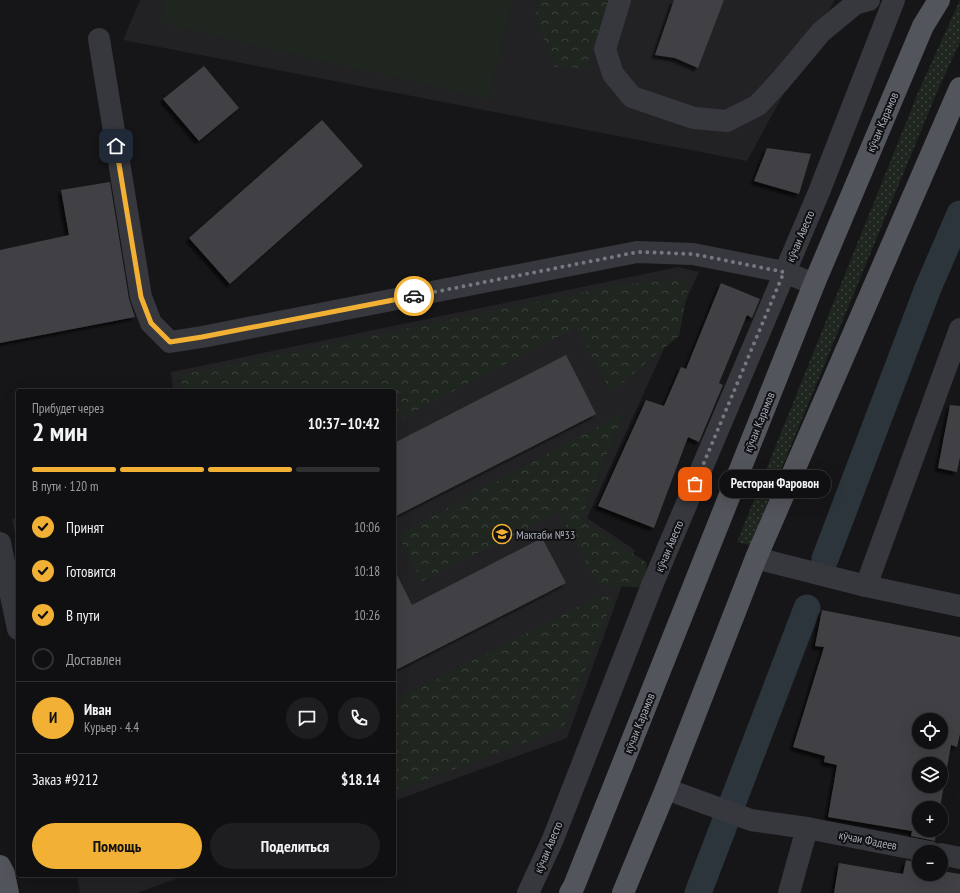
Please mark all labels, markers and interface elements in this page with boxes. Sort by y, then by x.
street label: кӯчаи Карамов [863,90,901,154]
pin [99,129,133,163]
icon: home [105,135,127,157]
street label: кӯчаи Авесто [782,208,818,264]
courier [394,276,434,316]
icon: car [403,285,425,307]
street label: кӯчаи Карамов [740,390,778,454]
text: Прибудет через [32,400,104,417]
text: 10:37–10:42 [308,414,380,433]
text: 2 мин [32,415,87,448]
pin [678,467,712,501]
callout: Ресторан Фаровон [719,470,831,498]
icon: bag [684,473,706,495]
text: Ресторан Фаровон [731,475,819,492]
text: В пути · 120 m [32,478,98,495]
icon: check [32,516,54,538]
text: Принят [66,518,104,537]
street label: кӯчаи Авесто [651,518,687,574]
text: 10:06 [354,519,380,536]
school or university icon: Мактаби №33 [491,523,513,545]
place label: Мактаби №33 [516,527,575,542]
icon: check [32,560,54,582]
text: Готовится [66,562,116,581]
text: 10:18 [354,563,380,580]
icon: check [32,604,54,626]
text: В пути [66,606,100,625]
text: 10:26 [354,607,380,624]
text: Доставлен [66,650,121,669]
street label: кӯчаи Карамов [620,691,658,755]
button: chat [286,697,328,739]
button: phone [338,697,380,739]
text: Иван [84,700,111,719]
text: И [49,708,57,727]
map controls [912,713,948,881]
button: locate [912,713,948,749]
text: Курьер · 4.4 [84,719,139,736]
button: layers [912,757,948,793]
text: Заказ #9212 [32,770,99,789]
text: $18.14 [341,770,380,789]
button: + [912,801,948,837]
street label: кӯчаи Авесто [530,819,566,875]
button: Помощь [32,823,202,869]
button: Поделиться [210,823,380,869]
street label: кӯчаи Фадеев [838,827,898,853]
button: − [912,845,948,881]

